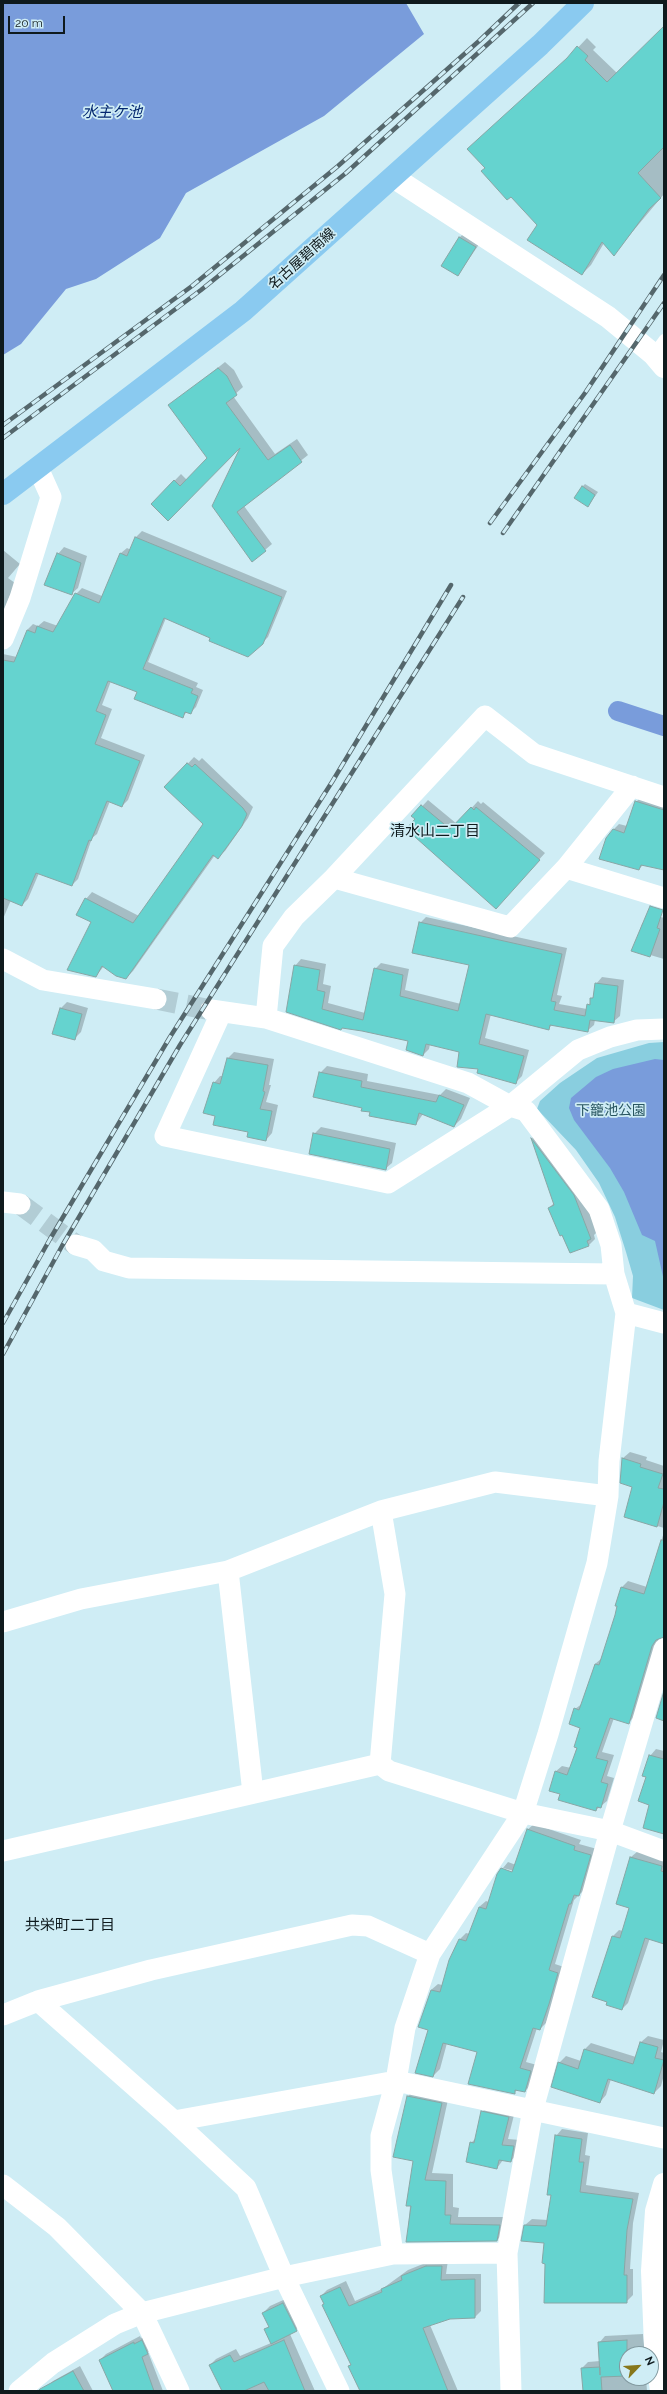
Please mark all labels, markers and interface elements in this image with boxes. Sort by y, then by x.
scale bar [10,8,67,34]
text: 20 m [15,16,43,30]
water label: 水主ケ池 [82,103,142,121]
street label: 名古屋碧南線 [265,225,339,293]
district label: 清水山二丁目 [390,822,480,840]
park label: 下籠池公園 [576,1103,646,1119]
district label: 共栄町二丁目 [25,1916,115,1934]
north arrow [619,2346,659,2386]
text: N [642,2355,657,2368]

